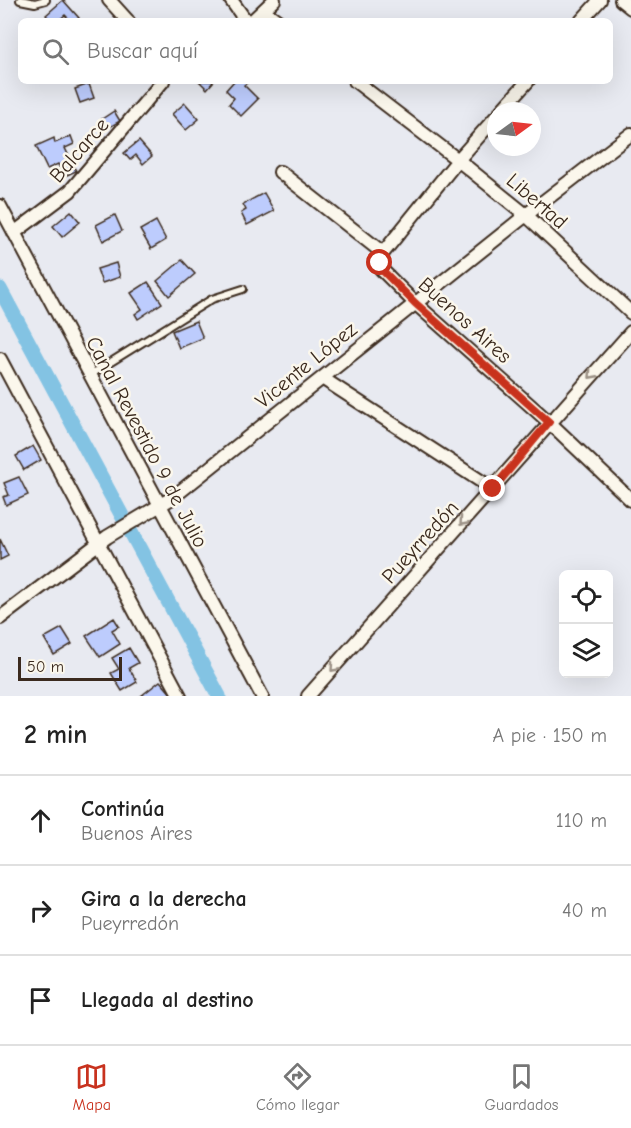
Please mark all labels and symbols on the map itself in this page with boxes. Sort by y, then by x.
north arrow [487,102,541,156]
street label: Balcarce [44,113,114,187]
street label: Libertad [502,168,572,234]
route start [366,249,392,275]
street label: Buenos Aires [414,272,516,368]
street label: Vicente López [251,317,361,413]
street label: Canal Revestido 9 de Julio [81,332,213,552]
one-way arrow [588,369,599,379]
route end [479,475,505,501]
street label: Pueyrredón [377,496,463,588]
one-way arrow [459,515,470,526]
scale bar [18,654,122,682]
one-way arrow [330,661,341,672]

